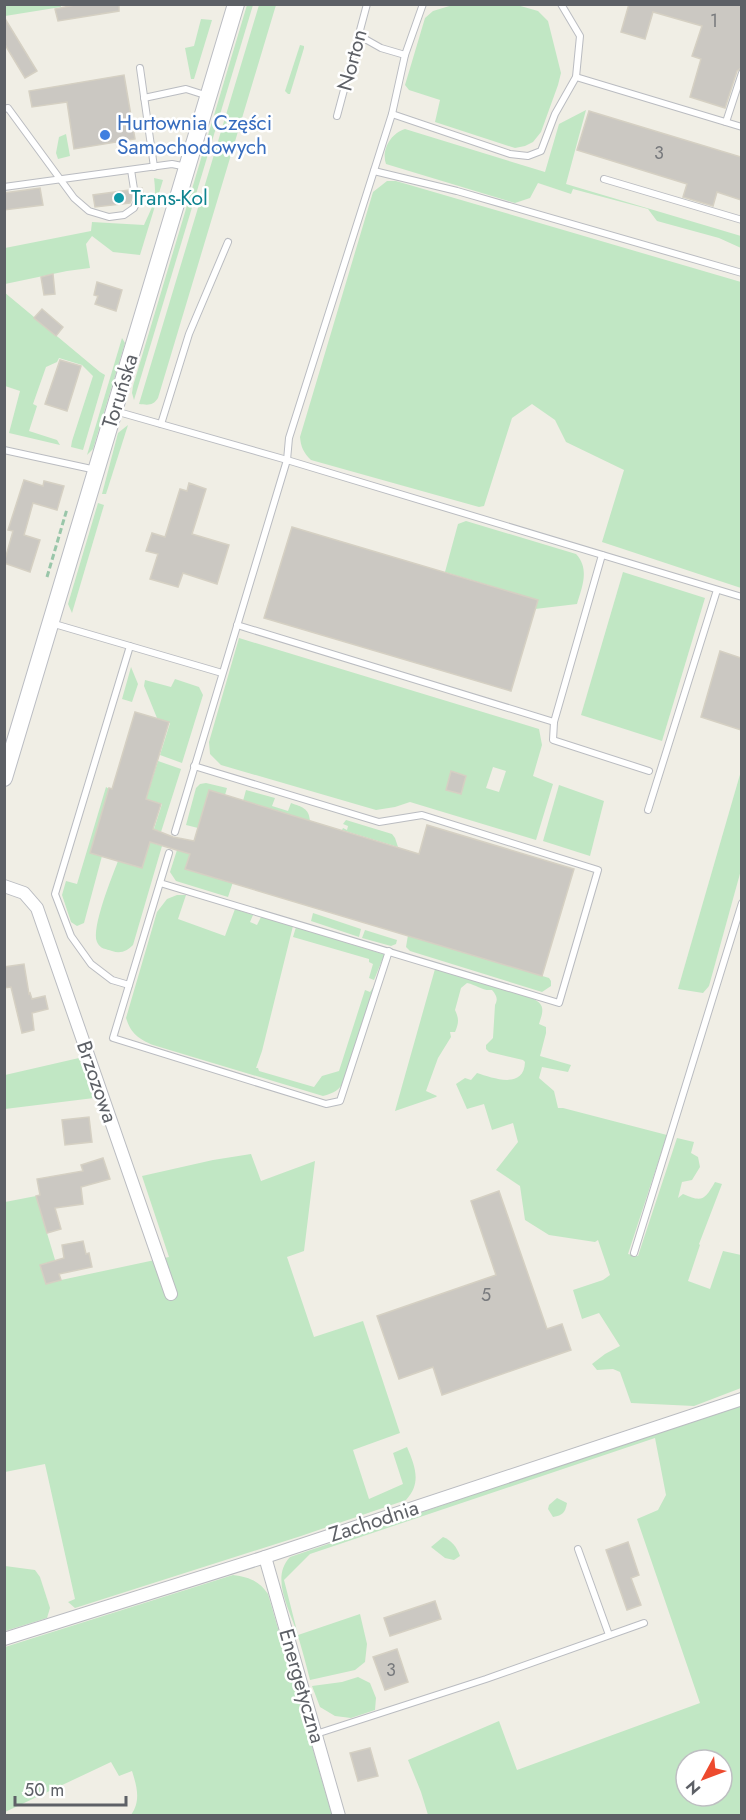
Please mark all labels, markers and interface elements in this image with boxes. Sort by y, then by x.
house number: 1 [710,8,718,34]
street label: Norton [329,26,375,94]
place label: Hurtownia Części Samochodowych [117,108,272,162]
marker: Hurtownia Części Samochodowych [98,128,112,142]
house number: 3 [654,140,664,166]
place label: Trans-Kol [131,183,208,213]
marker: Trans-Kol [112,191,126,205]
street label: Toruńska [95,350,145,432]
street label: Brzozowa [69,1037,125,1127]
house number: 5 [481,1282,491,1308]
street label: Zachodnia [325,1492,423,1550]
street label: Energetyczna [271,1625,333,1747]
house number: 3 [386,1657,396,1683]
north arrow [674,1748,734,1808]
scale bar [15,1769,126,1807]
text: N [680,1775,706,1800]
text: 50 m [24,1777,64,1803]

